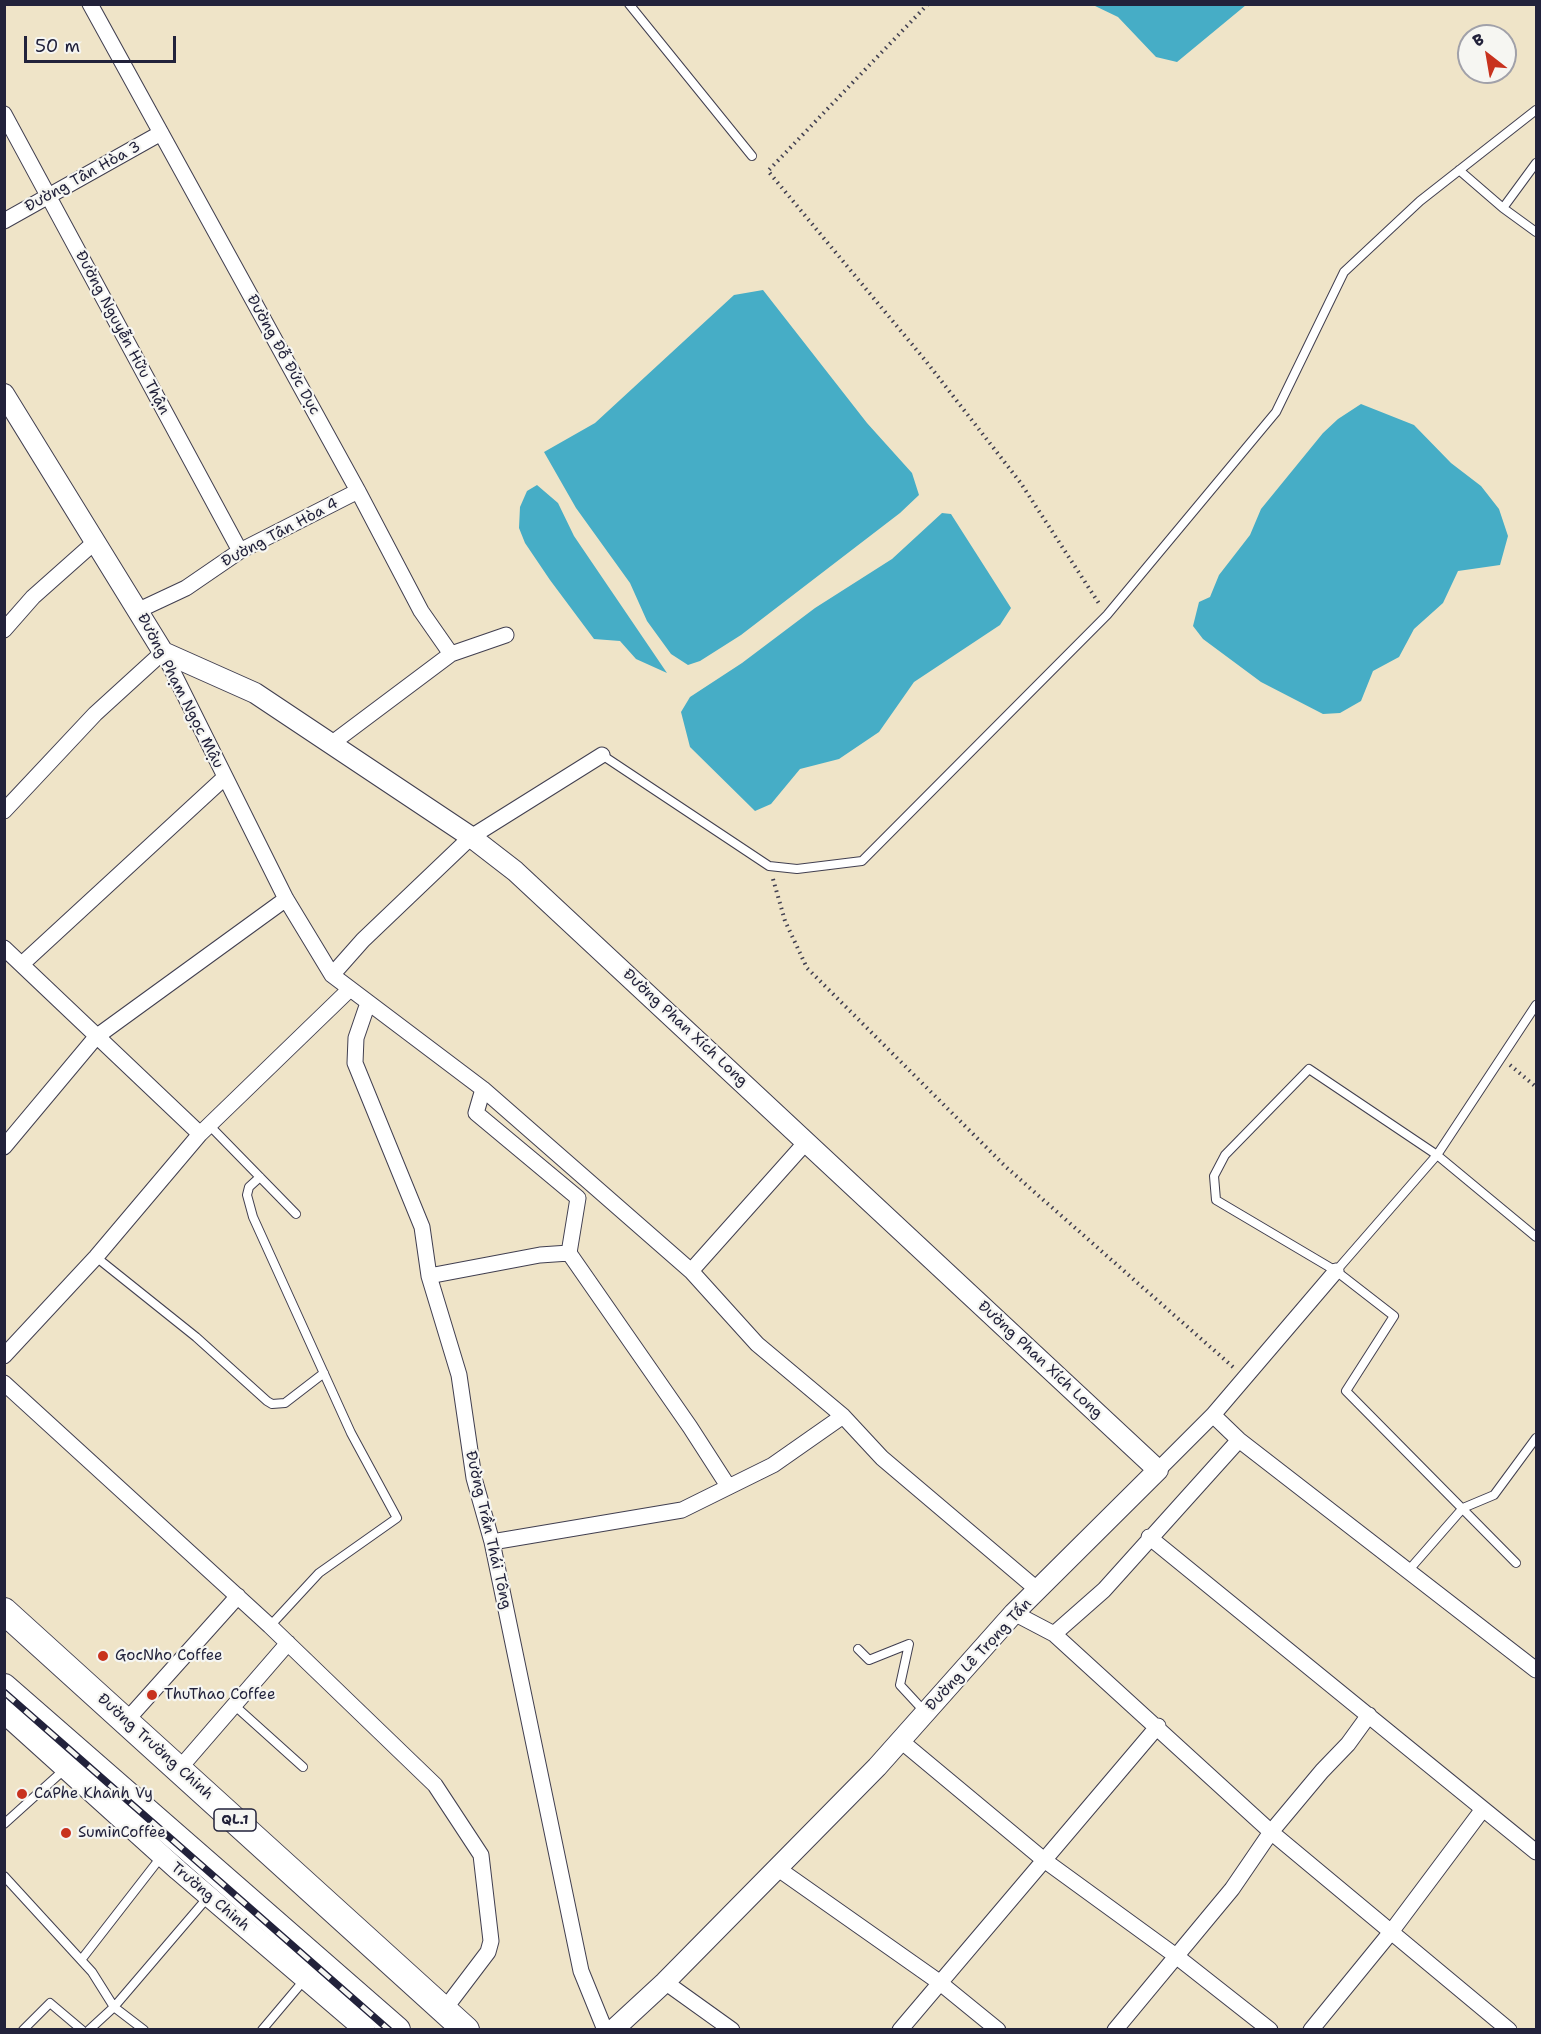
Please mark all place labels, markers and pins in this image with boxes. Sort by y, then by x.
place label: GocNho Coffee [115,1647,223,1665]
marker: GocNho Coffee [96,1649,110,1663]
place label: ThuThao Coffee [164,1686,275,1704]
marker: ThuThao Coffee [145,1688,159,1702]
place label: CaPhe Khanh Vy [34,1785,153,1803]
marker: CaPhe Khanh Vy [15,1787,29,1801]
place label: SuminCoffee [78,1824,166,1842]
marker: SuminCoffee [59,1826,73,1840]

